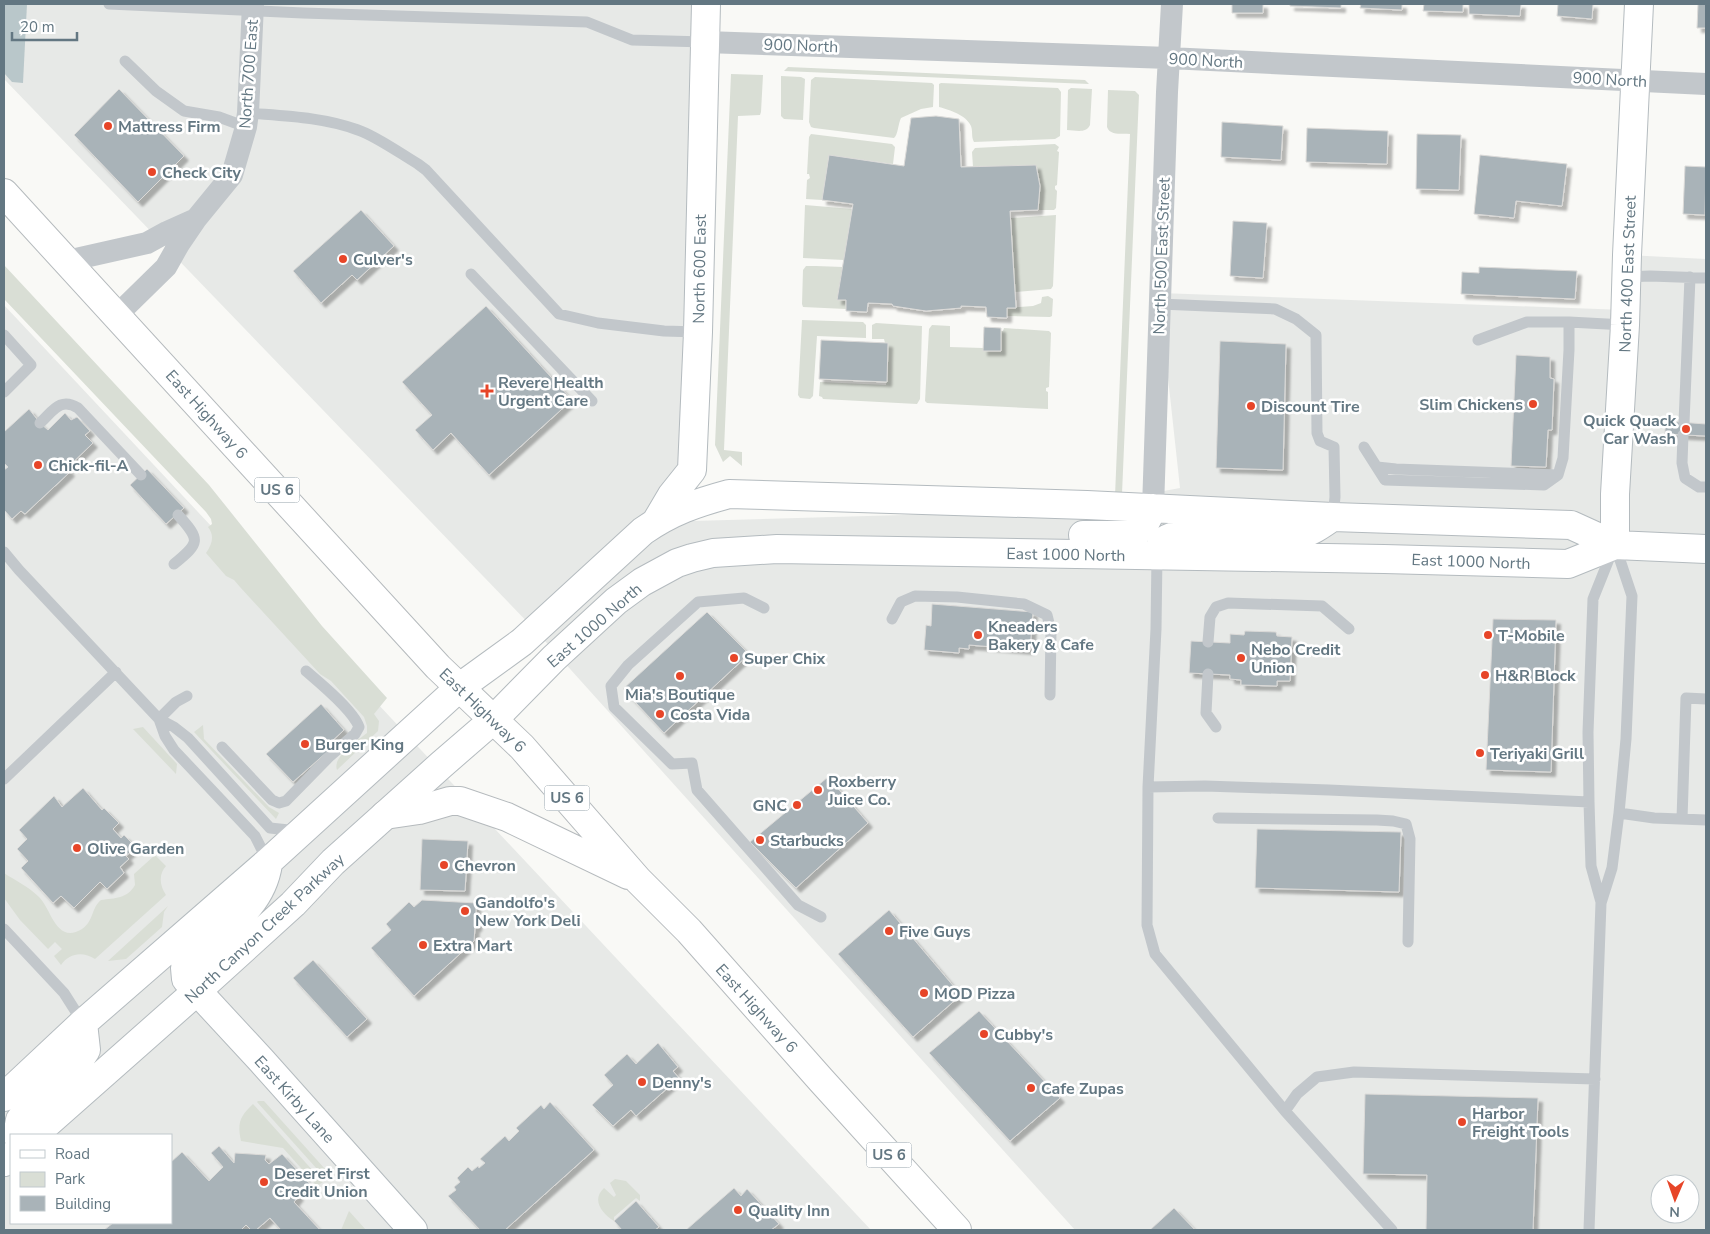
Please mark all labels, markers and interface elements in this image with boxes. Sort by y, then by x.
scale bar [12,10,78,42]
text: 20 m [20,17,55,37]
street label: North 700 East [234,18,264,129]
street label: 900 North [763,34,839,58]
street label: 900 North [1168,48,1244,74]
street label: 900 North [1572,67,1648,93]
place label: Mattress Firm [118,116,221,138]
marker: Mattress Firm [102,120,114,132]
place label: Check City [162,162,242,184]
marker: Check City [146,166,158,178]
street label: North 500 East Street [1148,177,1176,335]
street label: North 400 East Street [1614,195,1642,353]
street label: North 600 East [688,214,712,324]
place label: Culver's [353,249,413,271]
marker: Culver's [337,253,349,265]
street label: East Highway 6 [160,365,252,464]
place label: Revere Health Urgent Care [498,372,604,412]
marker: Revere Health Urgent Care [480,384,494,398]
place label: Slim Chickens [1419,394,1523,416]
place label: Discount Tire [1261,396,1360,418]
marker: Slim Chickens [1527,398,1539,410]
marker: Discount Tire [1245,400,1257,412]
place label: Quick Quack Car Wash [1583,410,1676,450]
marker: Quick Quack Car Wash [1680,423,1692,435]
place label: Chick-fil-A [48,455,128,477]
marker: Chick-fil-A [32,459,44,471]
road number: US 6 [254,478,300,502]
street label: East 1000 North [1006,543,1126,567]
street label: East 1000 North [1411,549,1531,575]
street label: East 1000 North [542,578,647,673]
place label: Kneaders Bakery & Cafe [988,616,1094,656]
place label: T-Mobile [1498,625,1565,647]
marker: Kneaders Bakery & Cafe [972,629,984,641]
marker: T-Mobile [1482,629,1494,641]
place label: Nebo Credit Union [1251,639,1341,679]
place label: Super Chix [744,648,826,670]
marker: Super Chix [728,652,740,664]
marker: Nebo Credit Union [1235,652,1247,664]
street label: East Highway 6 [434,664,531,758]
place label: H&R Block [1495,665,1576,687]
marker: H&R Block [1479,669,1491,681]
marker: Mia's Boutique [674,670,686,682]
place label: Mia's Boutique [625,684,735,706]
place label: Costa Vida [670,704,750,726]
marker: Costa Vida [654,708,666,720]
place label: Burger King [315,734,404,756]
marker: Burger King [299,738,311,750]
place label: Teriyaki Grill [1490,743,1584,765]
marker: Teriyaki Grill [1474,747,1486,759]
place label: Roxberry Juice Co. [827,771,897,811]
marker: Roxberry Juice Co. [812,784,824,796]
road number: US 6 [544,786,590,810]
place label: GNC [752,795,787,817]
marker: GNC [791,799,803,811]
place label: Starbucks [770,830,844,852]
marker: Starbucks [754,834,766,846]
place label: Olive Garden [87,838,184,860]
marker: Olive Garden [71,842,83,854]
street label: North Canyon Creek Parkway [180,848,350,1009]
place label: Chevron [454,855,516,877]
marker: Chevron [438,859,450,871]
place label: Gandolfo's New York Deli [475,892,580,932]
marker: Gandolfo's New York Deli [459,905,471,917]
place label: Five Guys [899,921,971,943]
marker: Five Guys [883,925,895,937]
place label: Extra Mart [433,935,513,957]
marker: Extra Mart [417,939,429,951]
street label: East Highway 6 [710,959,802,1058]
place label: MOD Pizza [934,983,1015,1005]
marker: MOD Pizza [918,987,930,999]
place label: Cubby's [994,1024,1053,1046]
marker: Cubby's [978,1028,990,1040]
street label: East Kirby Lane [249,1051,339,1148]
place label: Denny's [652,1072,712,1094]
marker: Denny's [636,1076,648,1088]
place label: Cafe Zupas [1041,1078,1124,1100]
marker: Cafe Zupas [1025,1082,1037,1094]
place label: Harbor Freight Tools [1472,1103,1569,1143]
marker: Harbor Freight Tools [1456,1116,1468,1128]
legend [10,1134,172,1224]
road number: US 6 [866,1142,912,1168]
text: Road [55,1144,90,1164]
place label: Deseret First Credit Union [274,1163,371,1203]
text: Park [55,1169,85,1189]
north arrow [1650,1174,1700,1224]
marker: Deseret First Credit Union [258,1176,270,1188]
text: Building [55,1194,111,1214]
place label: Quality Inn [748,1200,830,1222]
text: N [1669,1202,1680,1221]
marker: Quality Inn [732,1204,744,1216]

